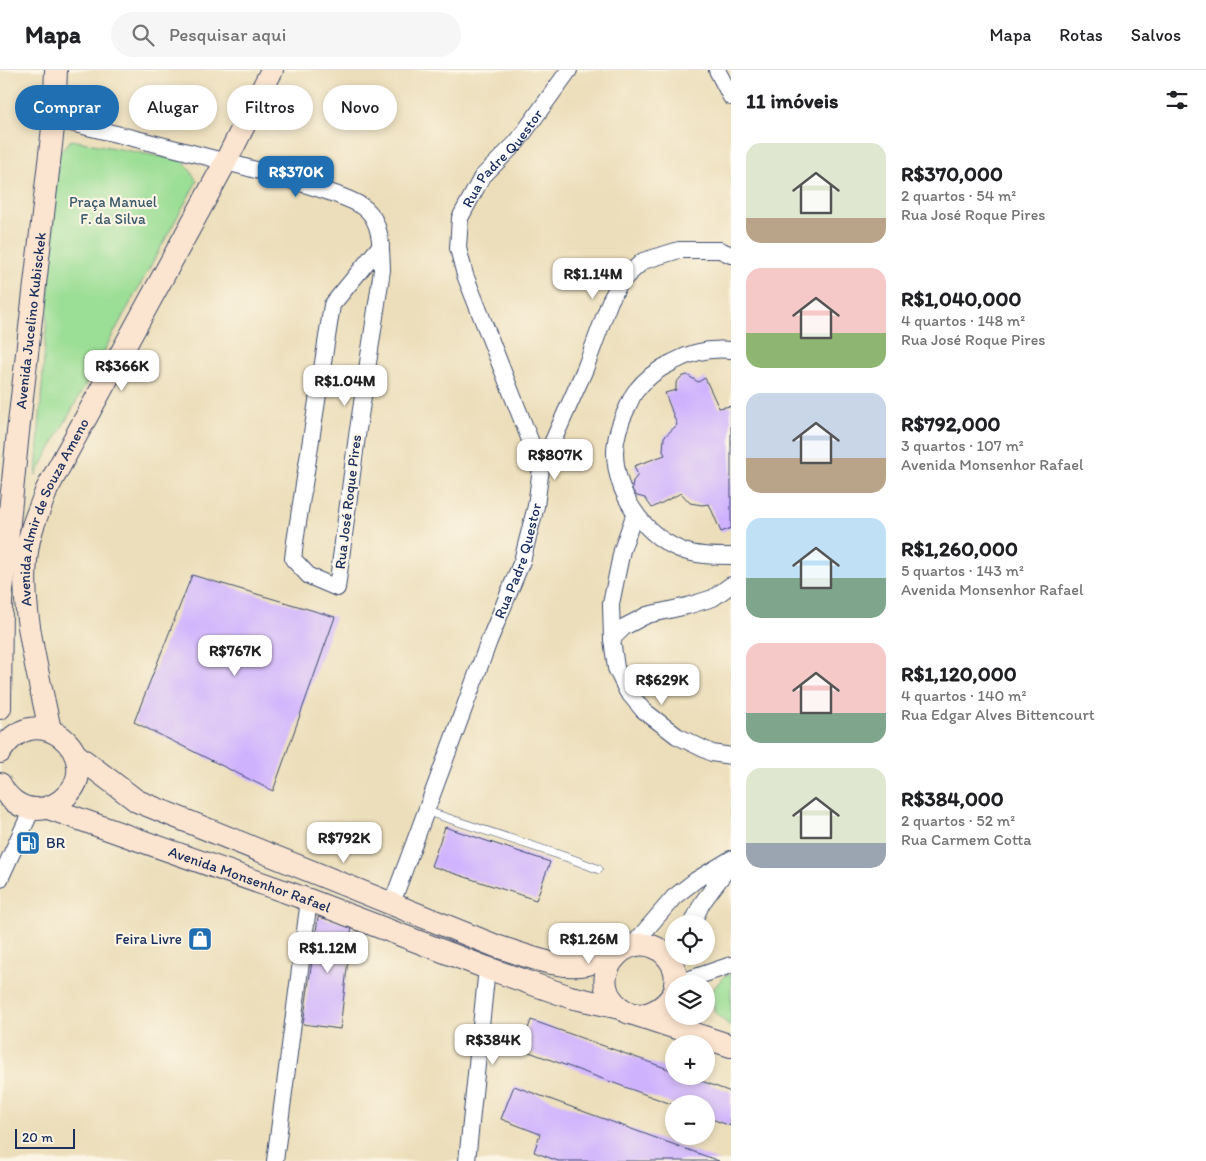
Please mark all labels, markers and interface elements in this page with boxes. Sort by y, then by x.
search box [111,12,461,57]
text: Mapa [25,20,81,49]
icon: search [129,21,157,49]
text: Pesquisar aqui [169,23,286,46]
text: Mapa [989,24,1031,46]
text: Rotas [1059,24,1103,46]
text: Salvos [1131,24,1181,46]
chip: Comprar [15,85,119,130]
chip: Alugar [129,85,217,130]
chip: Filtros [227,85,313,130]
chip: Novo [323,85,397,130]
icon: filters [1163,86,1191,114]
text: 11 imóveis [746,88,838,113]
street label: Rua Padre Questor [458,106,547,211]
pin: R$370K [255,156,337,198]
text: R$370,000 [901,161,1003,186]
text: R$370K [269,162,323,181]
icon: home [786,163,846,223]
text: 2 quartos · 54 m² [901,186,1016,205]
park label: Praça Manuel F. da Silva [69,193,158,228]
text: Rua José Roque Pires [901,205,1045,224]
street label: Avenida Jucelino Kubisckek [12,231,50,410]
pin: R$1.14M [547,258,639,300]
text: R$1.14M [563,264,623,283]
text: R$1,040,000 [901,286,1021,311]
icon: home [786,288,846,348]
text: 4 quartos · 148 m² [901,311,1025,330]
text: Rua José Roque Pires [901,330,1045,349]
pin: R$366K [81,350,163,392]
text: R$366K [95,356,149,375]
pin: R$1.04M [299,364,391,407]
text: R$1.04M [314,371,376,390]
text: R$792,000 [901,411,1001,436]
icon: home [786,413,846,473]
street label: Avenida Almir de Souza Ameno [16,415,93,607]
street label: Rua José Roque Pires [331,433,365,570]
text: 3 quartos · 107 m² [901,436,1024,455]
pin: R$807K [514,438,596,481]
text: R$807K [528,445,582,464]
text: Avenida Monsenhor Rafael [901,455,1083,474]
street label: Rua Padre Questor [490,502,545,621]
text: R$1,260,000 [901,536,1018,561]
icon: home [786,538,846,598]
text: 5 quartos · 143 m² [901,561,1024,580]
text: Avenida Monsenhor Rafael [901,580,1083,599]
pin: R$767K [194,634,276,677]
text: R$767K [209,641,261,660]
text: R$1,120,000 [901,661,1017,686]
icon: home [786,663,846,723]
pin: R$629K [621,664,703,706]
text: R$629K [635,670,689,689]
text: 4 quartos · 140 m² [901,686,1026,705]
text: Rua Edgar Alves Bittencourt [901,705,1095,724]
text: R$384,000 [901,786,1004,811]
icon: home [786,788,846,848]
text: 2 quartos · 52 m² [901,811,1015,830]
pin: R$792K [303,822,385,864]
text: R$792K [318,828,370,847]
fuel station icon: BR [15,830,41,856]
text: Rua Carmem Cotta [901,830,1032,849]
place label: BR [46,834,66,852]
street label: Avenida Monsenhor Rafael [166,842,334,917]
map controls [665,915,715,1145]
button: locate [665,915,715,965]
pin: R$1.26M [543,922,635,965]
shop icon: Feira Livre [187,926,213,952]
text: R$1.26M [560,929,618,948]
place label: Feira Livre [115,930,182,948]
pin: R$1.12M [282,932,374,974]
text: R$1.12M [299,938,357,957]
button: layers [665,975,715,1025]
pin: R$384K [452,1024,534,1066]
text: R$384K [466,1030,520,1049]
button: + [665,1035,715,1085]
button: − [665,1095,715,1145]
scale bar [15,1126,75,1149]
text: 20 m [22,1129,53,1146]

